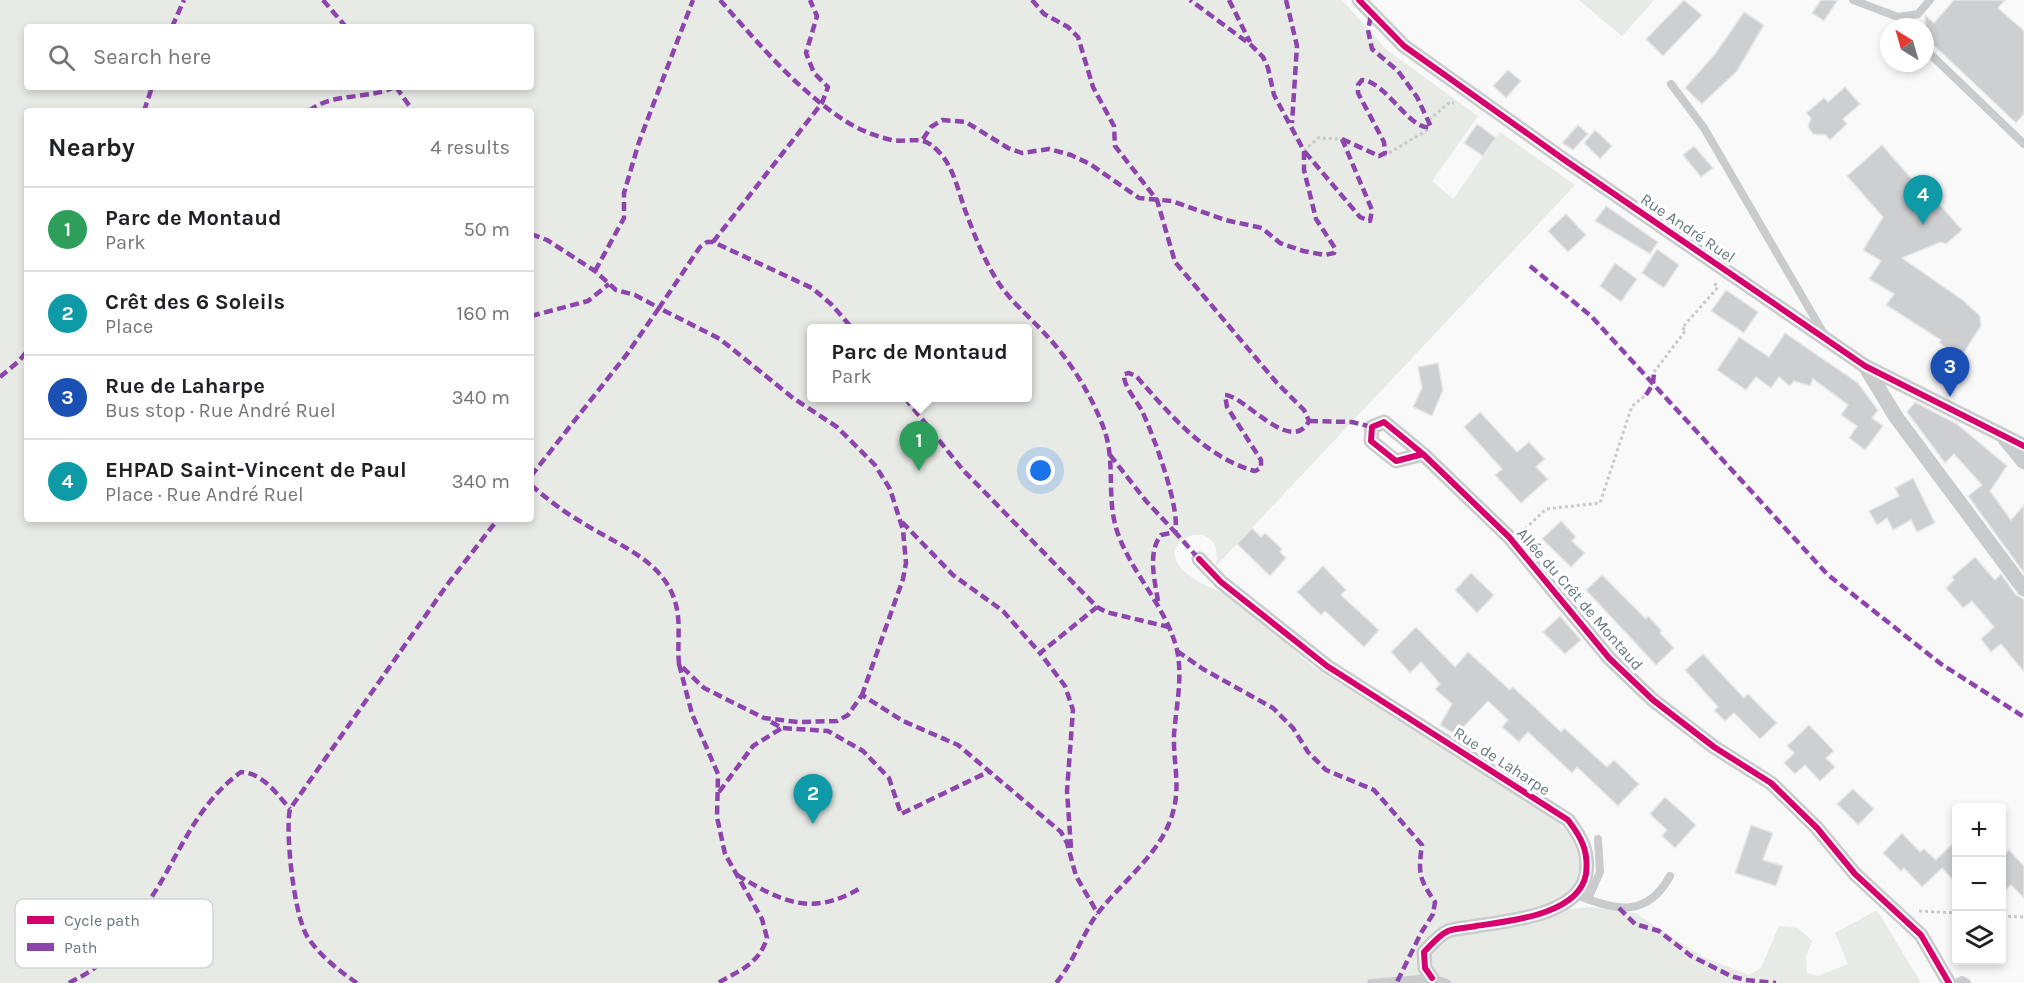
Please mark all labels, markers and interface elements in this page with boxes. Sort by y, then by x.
north arrow [1880,18,1934,72]
search box [24,24,534,90]
icon: search [45,41,78,74]
text: Search here [93,44,211,70]
text: Nearby [48,132,135,163]
text: 4 results [430,136,510,159]
pin: 4 [1904,176,1942,225]
street label: Rue André Ruel [1637,189,1739,267]
text: Parc de Montaud [105,205,281,231]
text: 1 [64,218,71,241]
text: 50 m [463,218,510,241]
text: Park [105,231,146,254]
text: Crêt des 6 Soleils [105,289,285,315]
text: 2 [61,302,74,325]
text: 160 m [457,302,510,325]
text: Place [105,315,153,338]
popup [807,324,1032,402]
text: Parc de Montaud [831,339,1008,365]
pin: 3 [1930,348,1970,397]
text: Park [831,365,872,388]
text: Rue de Laharpe [105,373,265,399]
text: 3 [61,386,74,409]
text: 340 m [452,386,510,409]
text: Bus stop · Rue André Ruel [105,399,336,422]
pin: 1 [900,422,938,471]
your location [1026,456,1055,485]
text: EHPAD Saint-Vincent de Paul [105,457,407,483]
text: 4 [62,470,73,493]
text: 340 m [452,470,510,493]
text: Place · Rue André Ruel [105,483,304,506]
street label: Allée du Crêt de Montaud [1513,524,1647,674]
street label: Rue de Laharpe [1450,723,1554,799]
pin: 2 [794,774,832,824]
map controls [1952,803,2006,965]
button: + [1952,803,2006,857]
button: − [1952,857,2006,911]
legend [15,899,213,968]
text: Cycle path [64,911,140,930]
button: layers [1952,911,2006,965]
text: Path [64,938,97,957]

